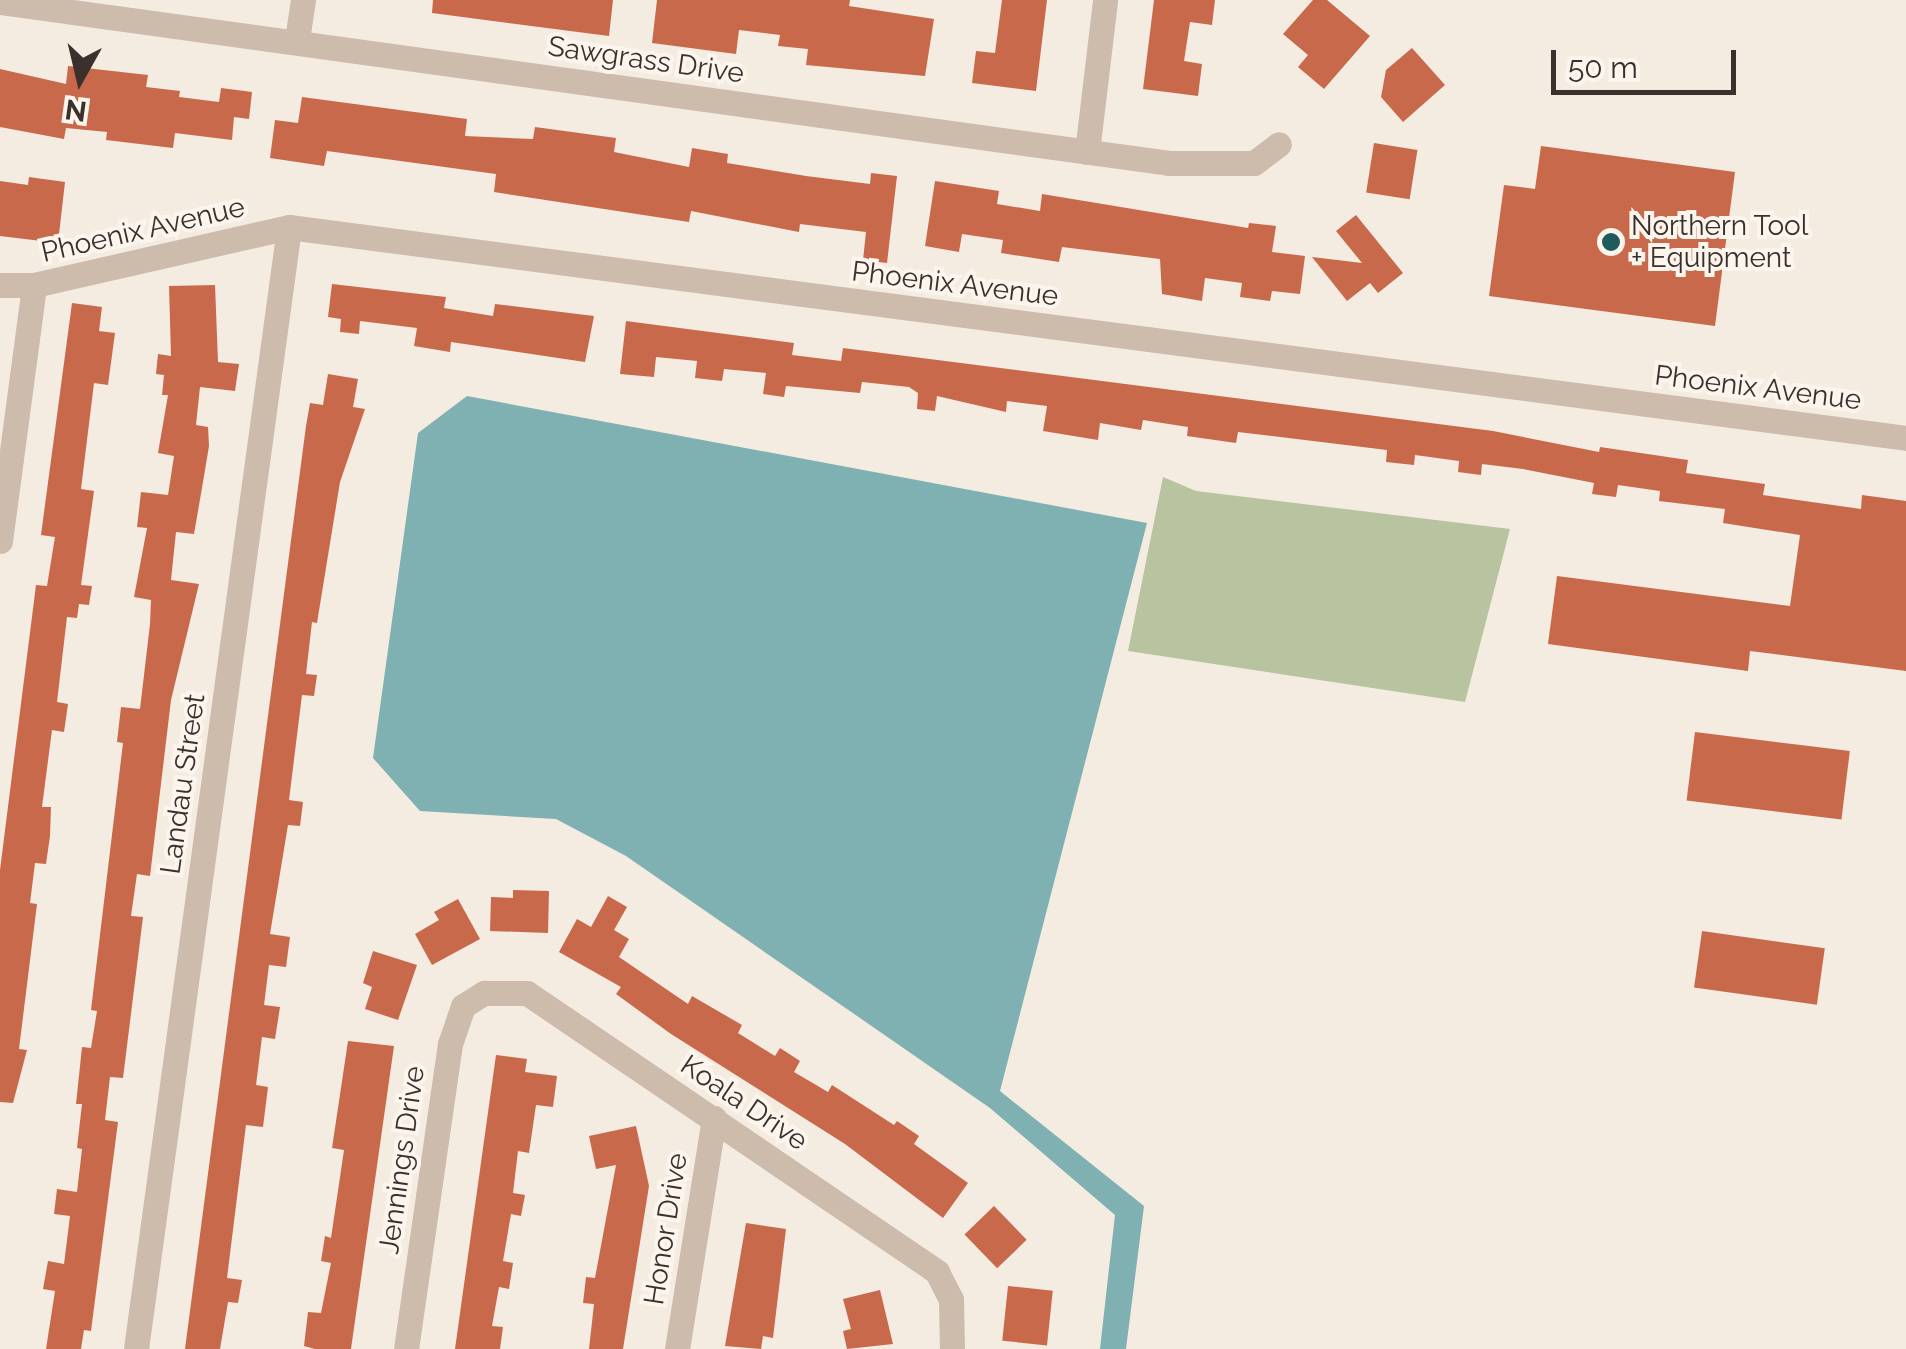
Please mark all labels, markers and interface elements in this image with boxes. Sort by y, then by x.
north arrow [30,30,130,130]
street label: Sawgrass Drive [546,30,746,90]
scale bar [1556,30,1741,92]
text: 50 m [1568,50,1638,85]
text: N [63,92,89,128]
street label: Phoenix Avenue [38,190,248,270]
place label: Northern Tool + Equipment [1631,209,1809,275]
marker: Northern Tool + Equipment [1600,231,1622,253]
street label: Phoenix Avenue [849,255,1061,313]
street label: Phoenix Avenue [1652,359,1864,417]
street label: Landau Street [154,692,212,876]
street label: Koala Drive [674,1048,814,1158]
street label: Jennings Drive [372,1064,432,1256]
street label: Honor Drive [637,1150,695,1308]

